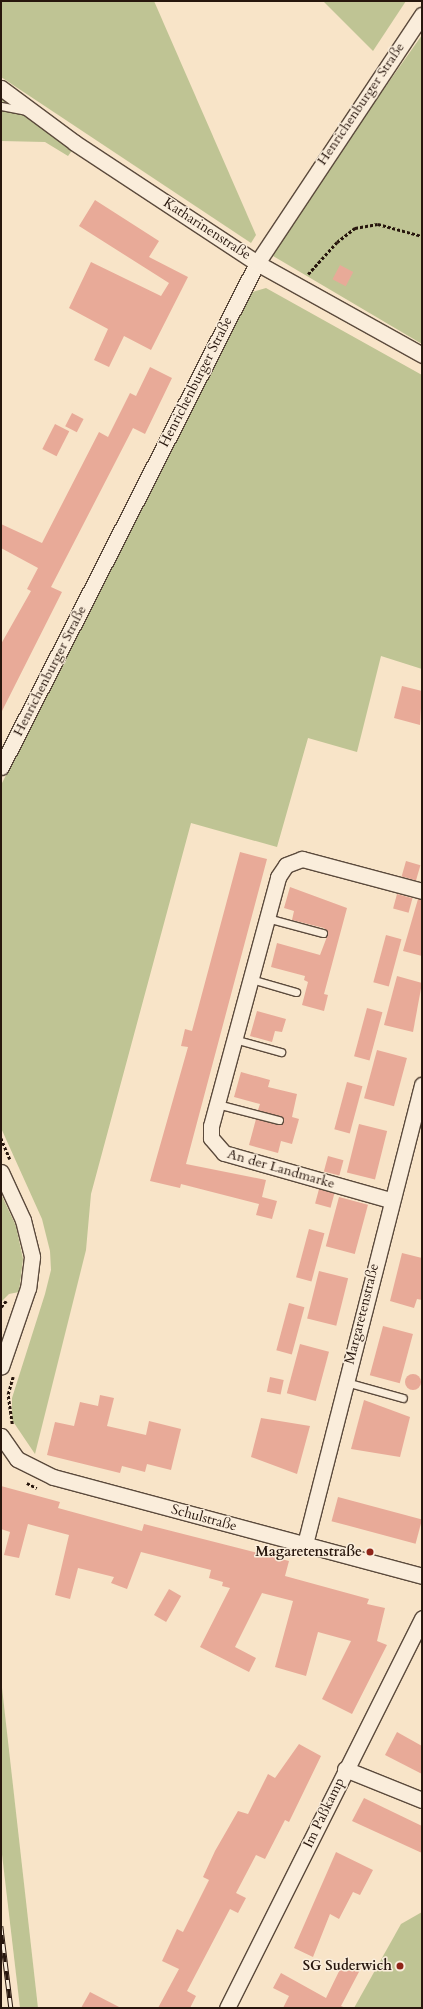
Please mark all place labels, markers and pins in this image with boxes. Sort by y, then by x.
place label: Magaretenstraße [255,1544,362,1560]
marker: Magaretenstraße [365,1547,375,1557]
place label: SG Suderwich [303,1958,392,1974]
marker: SG Suderwich [395,1961,405,1971]

